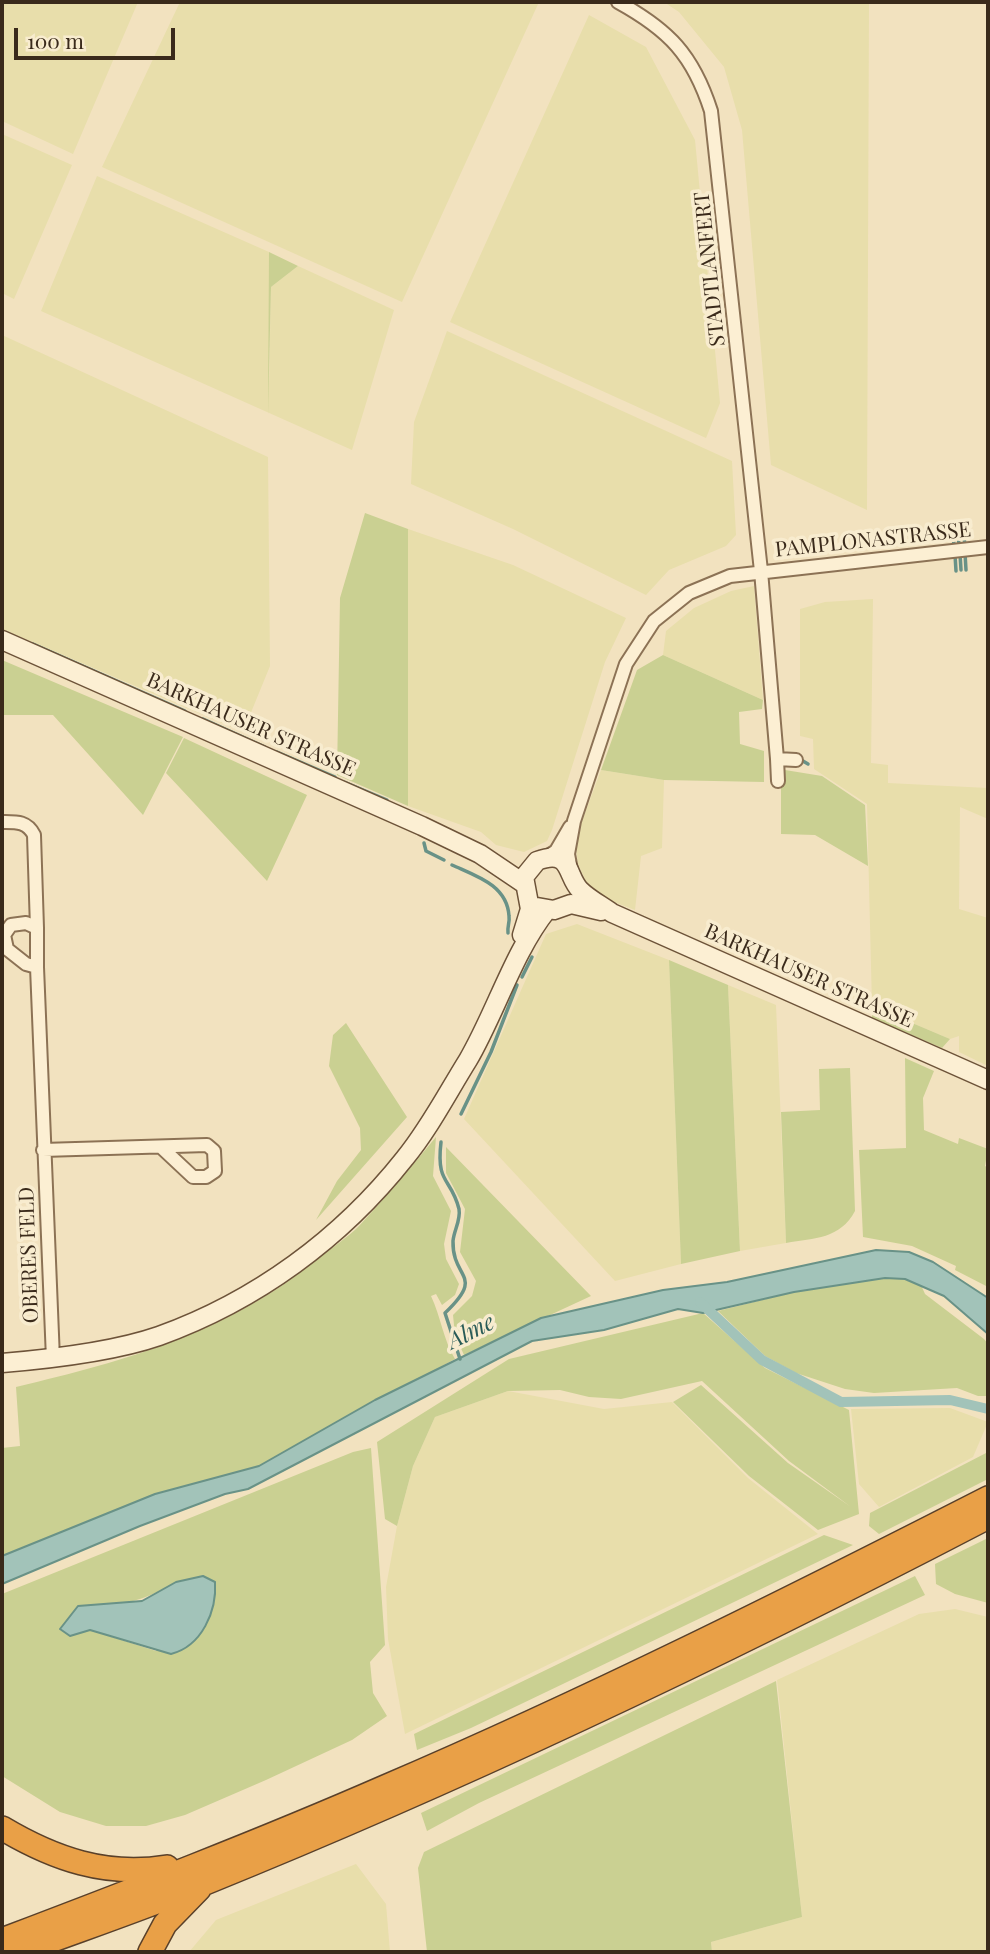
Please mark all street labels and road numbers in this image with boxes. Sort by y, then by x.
street label: STADTLANFERT [689,190,731,348]
street label: PAMPLONASTRASSE [774,517,972,563]
street label: BARKHAUSER STRASSE [143,667,359,783]
street label: BARKHAUSER STRASSE [701,918,917,1034]
street label: OBERES FELD [14,1186,44,1324]

